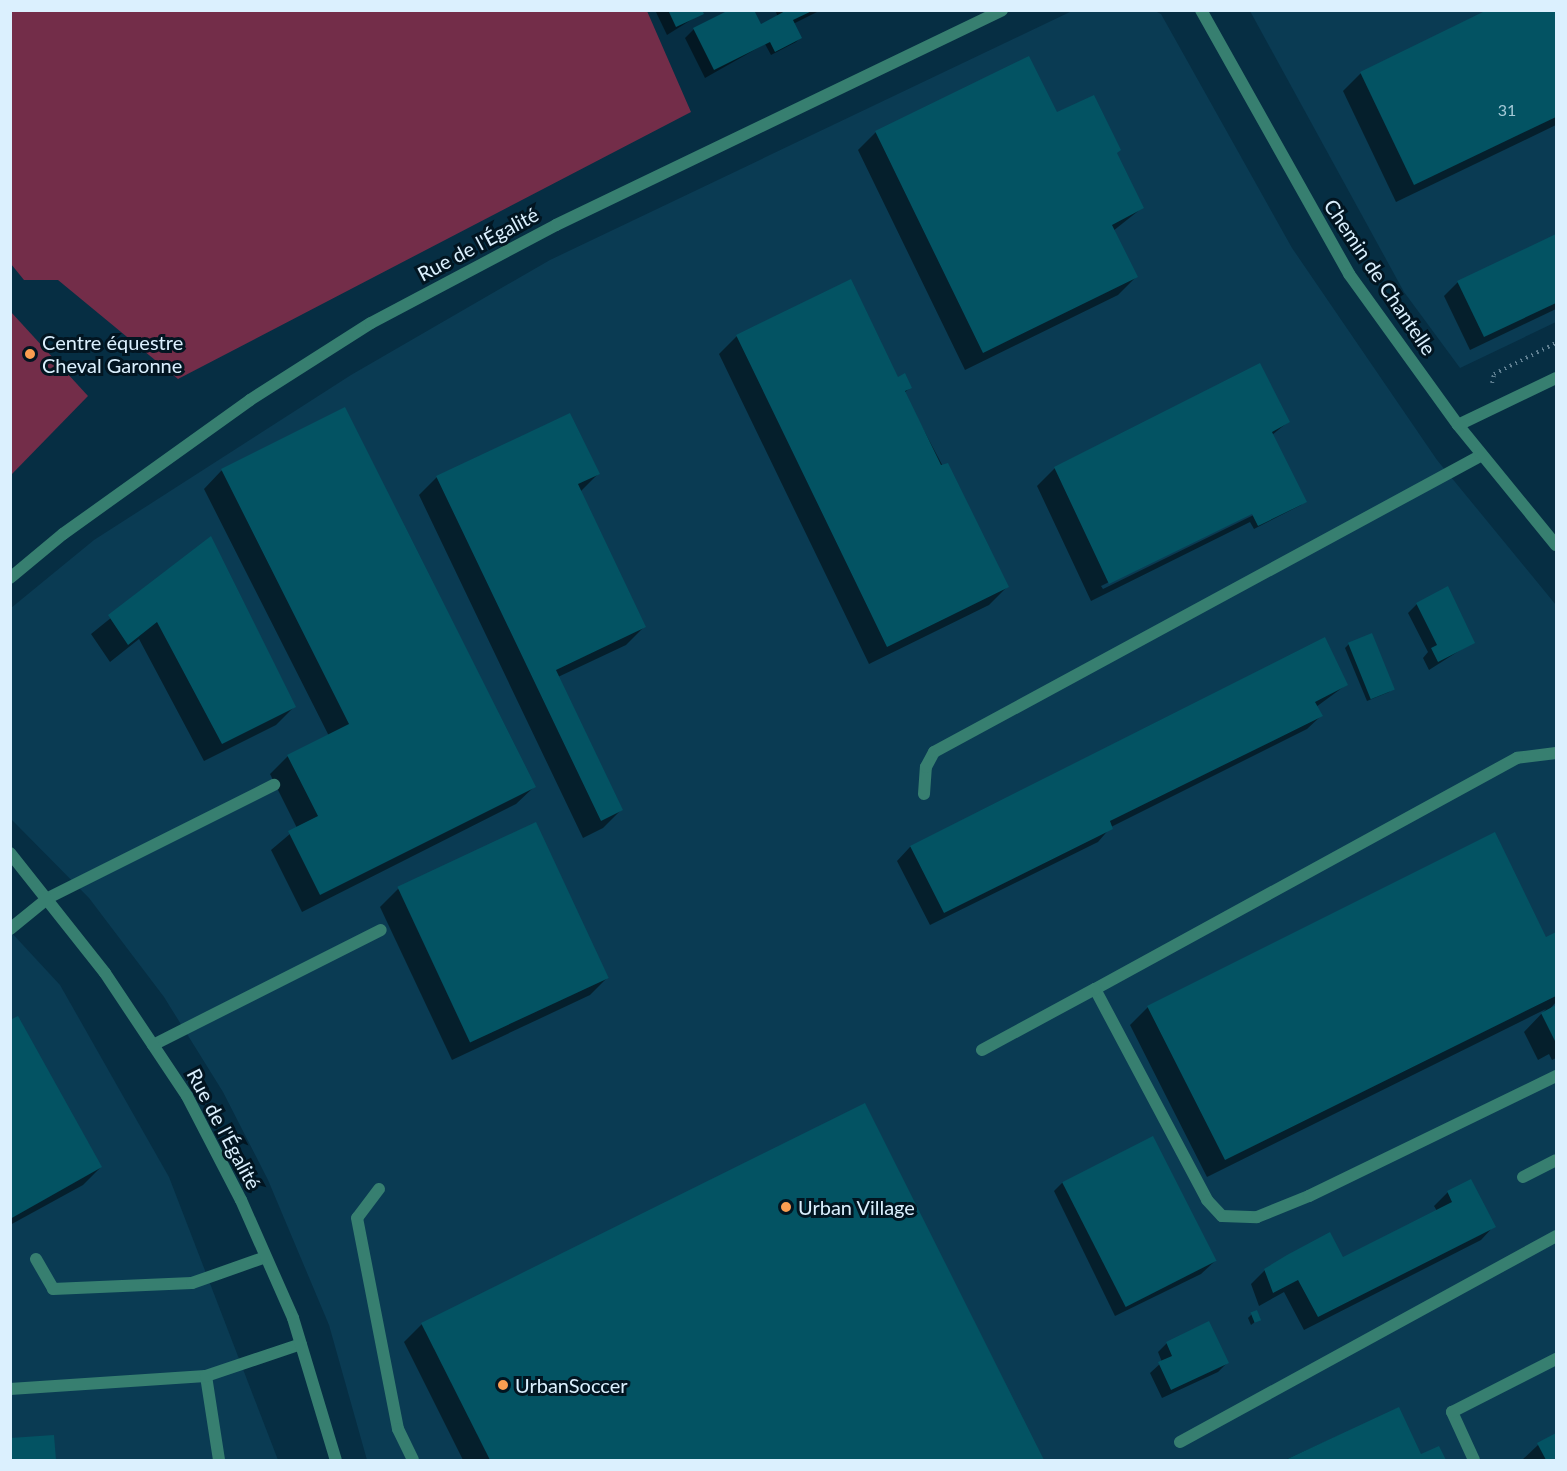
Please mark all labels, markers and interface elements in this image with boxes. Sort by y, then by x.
house number: 31 [1498,100,1516,120]
street label: Chemin de Chantelle [1319,195,1441,359]
street label: Rue de l'Égalité [413,202,543,286]
place label: Centre équestre Cheval Garonne [42,330,183,377]
marker: Centre équestre Cheval Garonne [23,347,37,361]
street label: Rue de l'Égalité [182,1064,266,1194]
place label: Urban Village [798,1195,916,1219]
marker: Urban Village [779,1200,793,1214]
place label: UrbanSoccer [515,1373,628,1397]
marker: UrbanSoccer [496,1378,510,1392]

